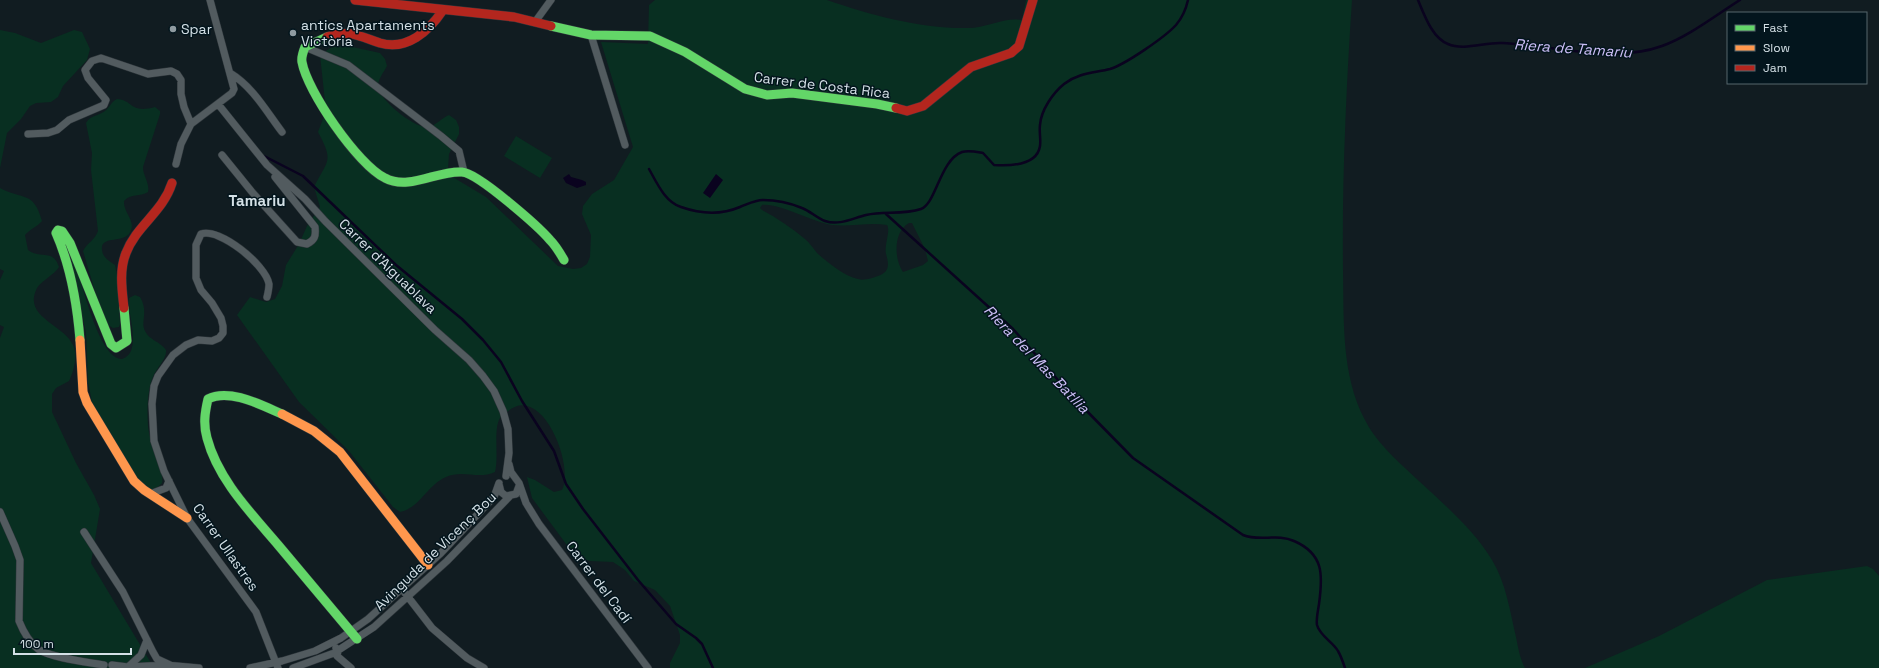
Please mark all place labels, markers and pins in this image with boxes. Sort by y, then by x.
place label: antics Apartaments Victòria [301,16,435,50]
place label: Spar [181,20,212,38]
marker: Spar [168,24,178,34]
marker: antics Apartaments Victòria [288,28,298,38]

